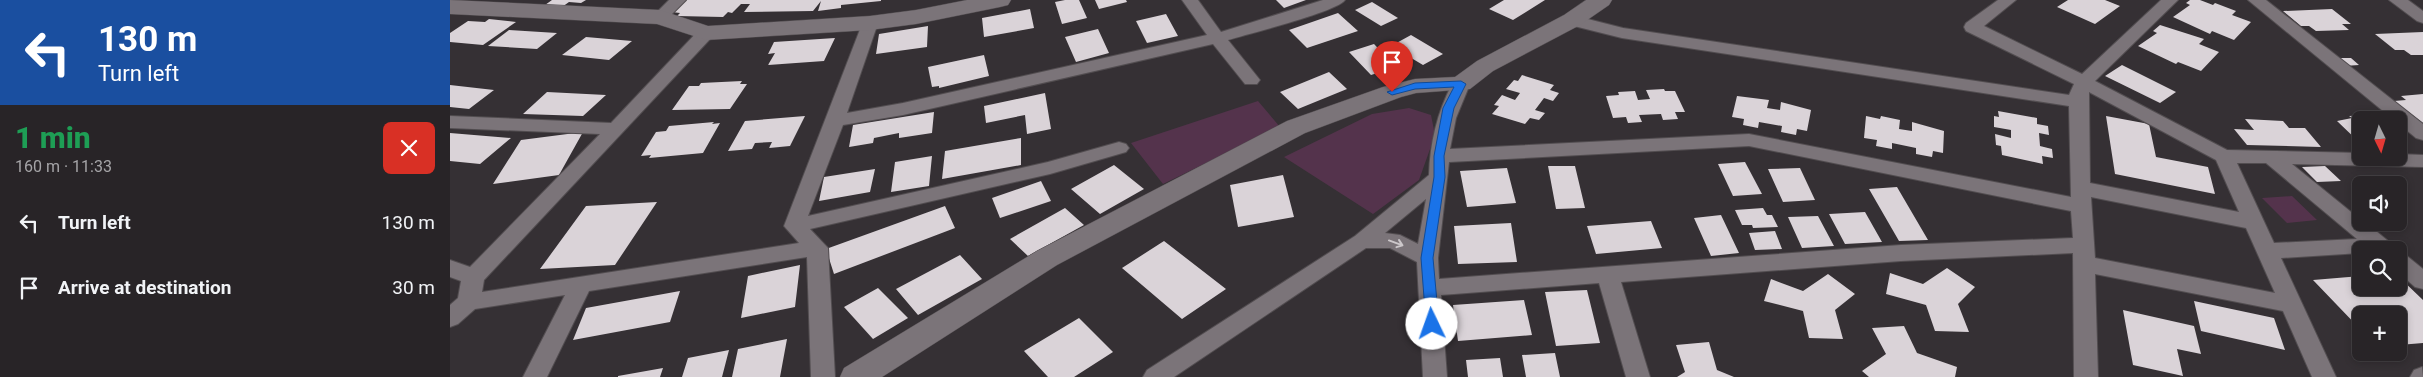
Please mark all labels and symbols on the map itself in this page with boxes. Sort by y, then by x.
pin [1371,41,1413,92]
north arrow [2352,111,2408,166]
one-way arrow [1388,239,1403,248]
position arrow [1405,297,1457,349]

